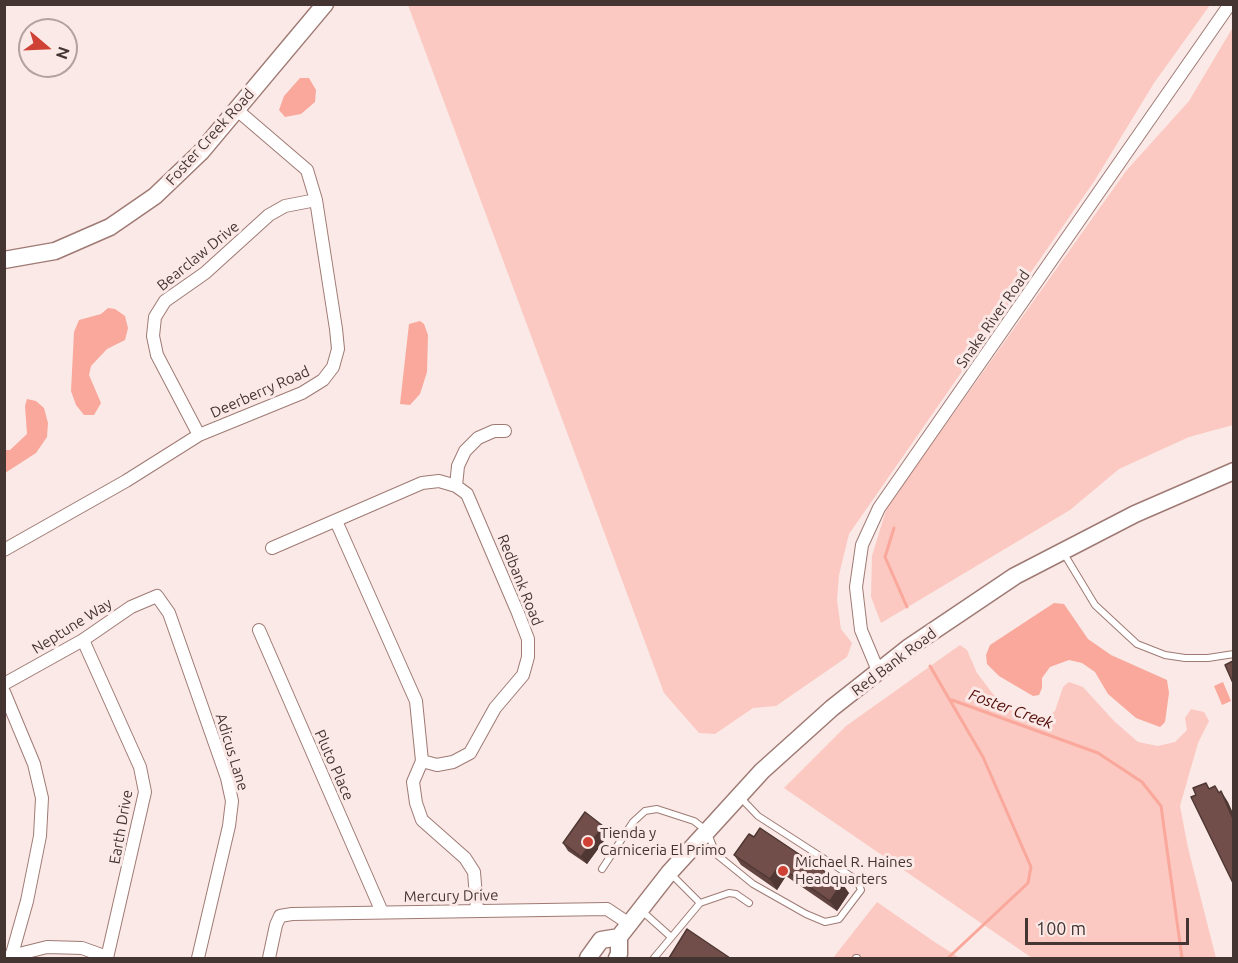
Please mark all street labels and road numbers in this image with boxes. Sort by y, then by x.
street label: Foster Creek Road [162,85,258,189]
street label: Bearclaw Drive [153,217,243,295]
street label: Snake River Road [953,267,1033,371]
street label: Deerberry Road [208,362,312,422]
street label: Redbank Road [493,532,547,628]
street label: Neptune Way [29,594,115,658]
street label: Red Bank Road [848,624,940,700]
street label: Adicus Lane [212,711,252,793]
street label: Pluto Place [310,727,358,803]
street label: Earth Drive [106,788,136,866]
street label: Mercury Drive [404,886,498,906]

